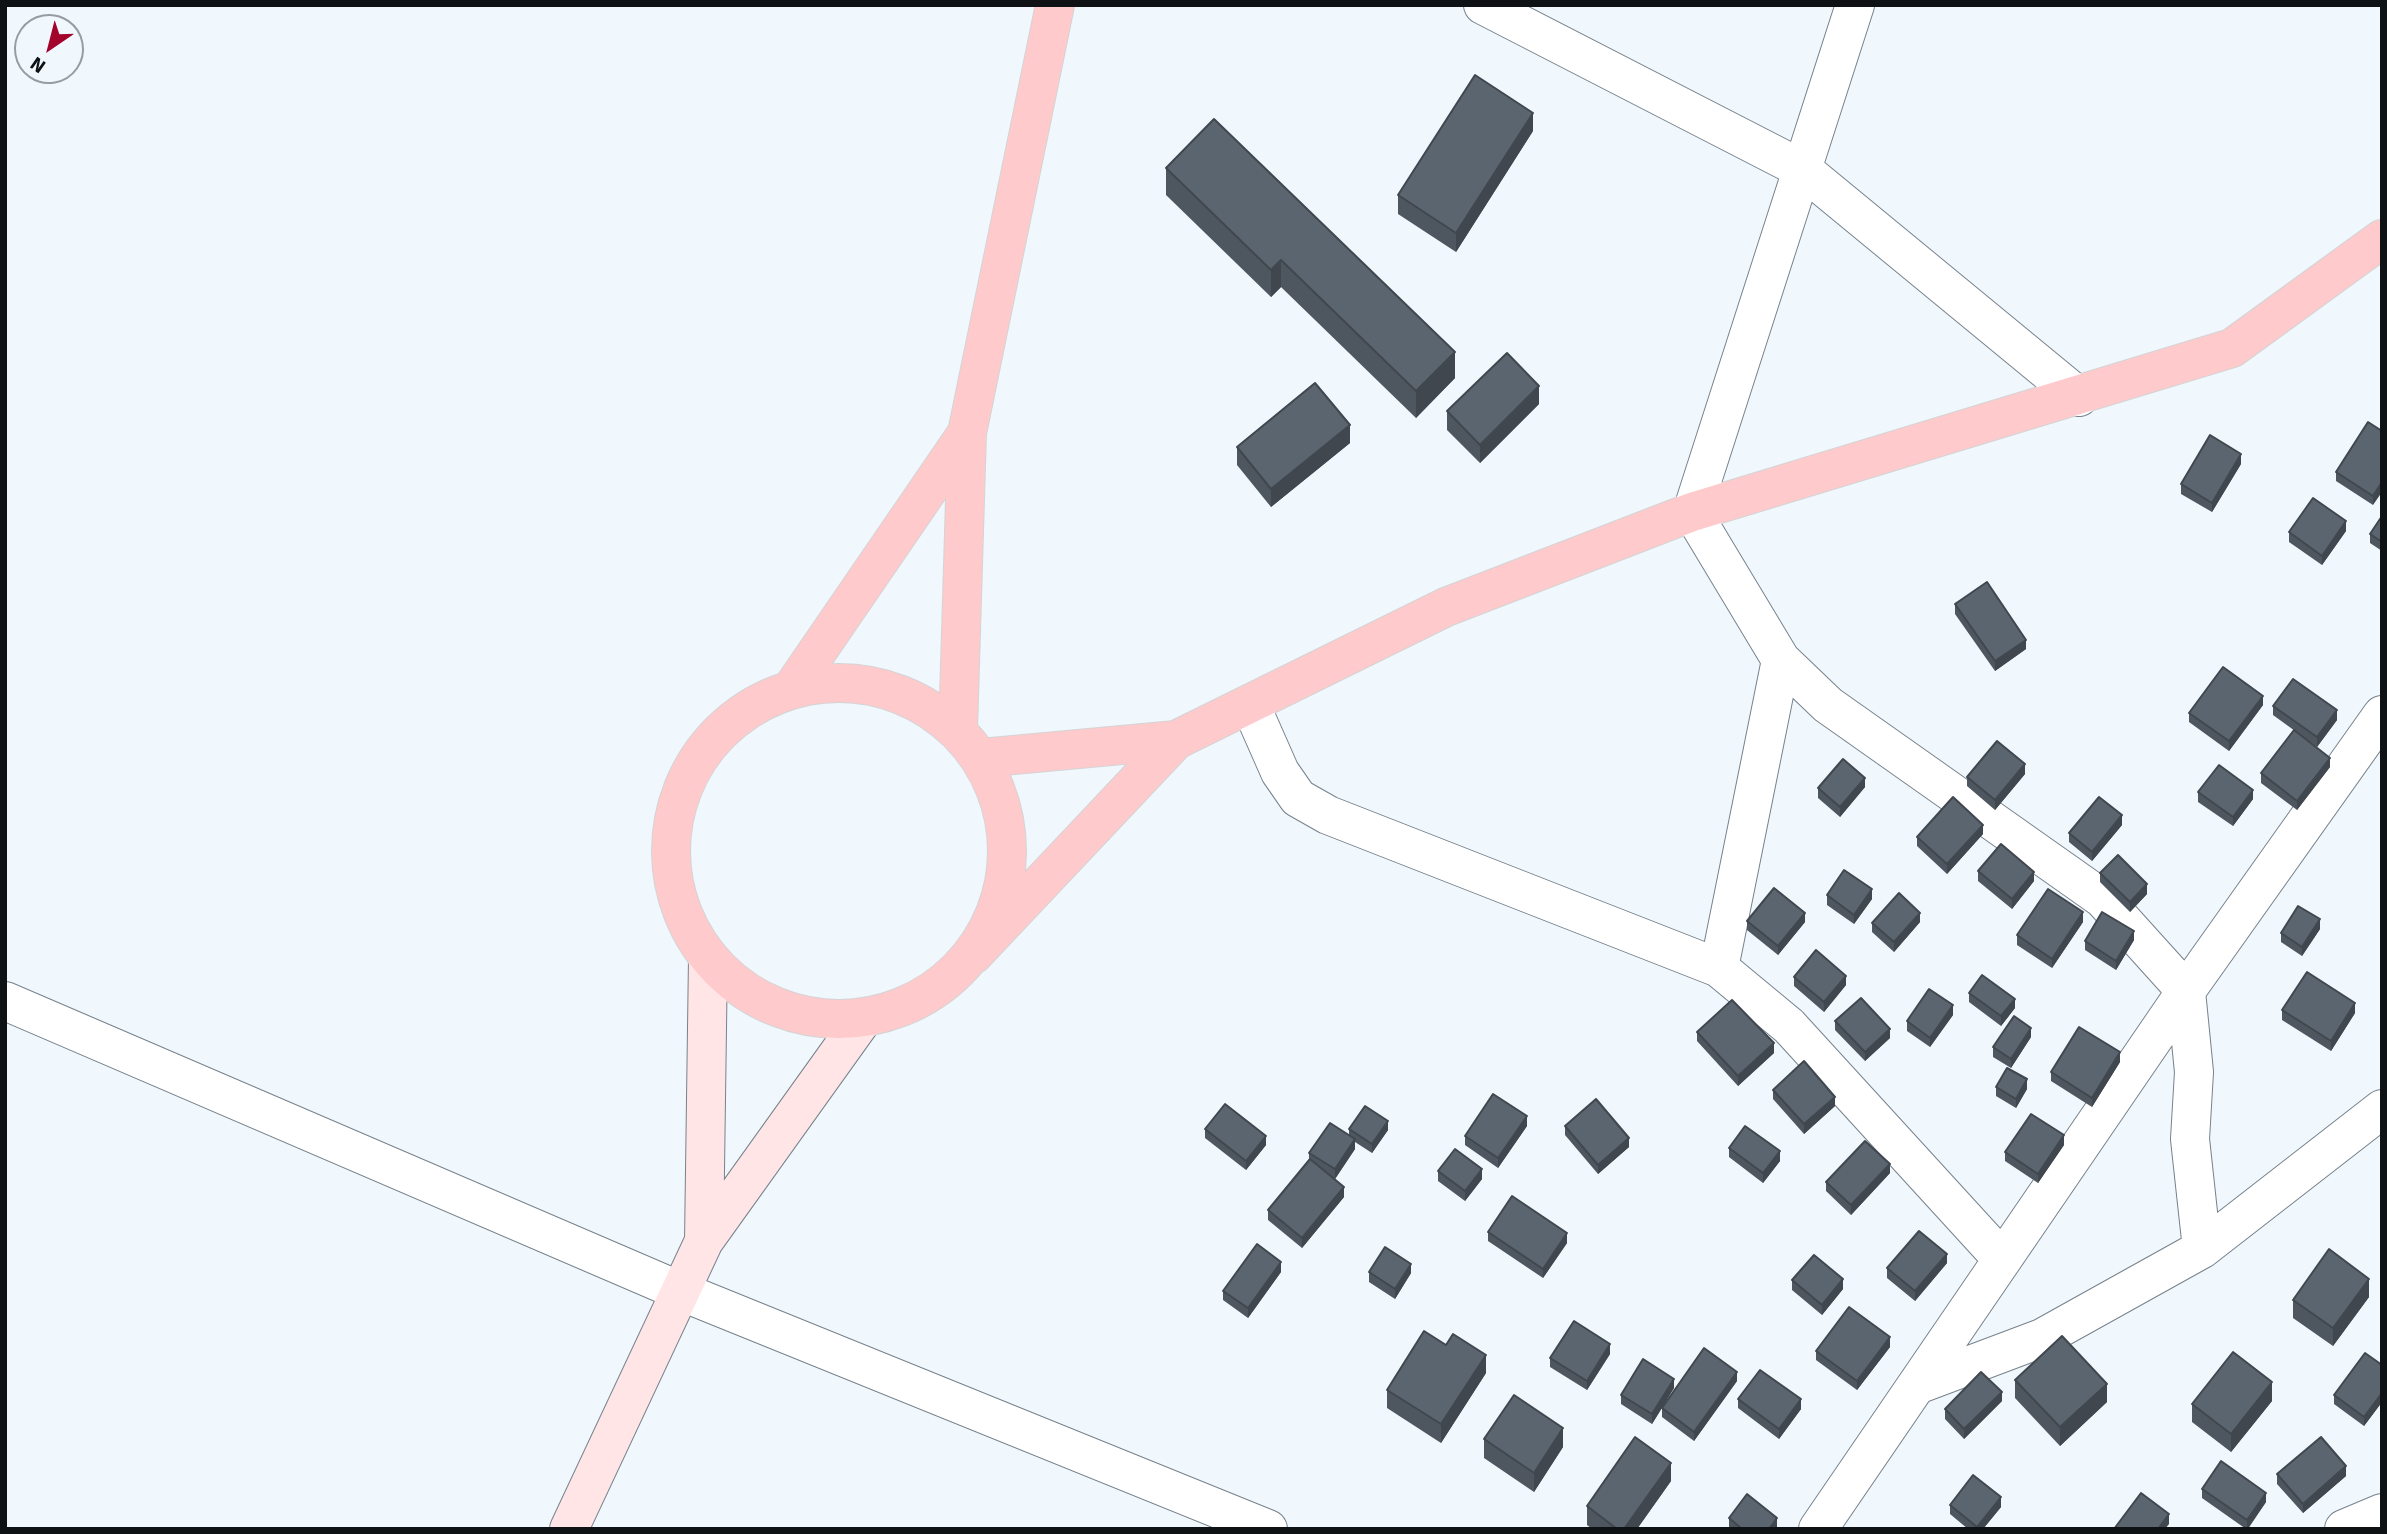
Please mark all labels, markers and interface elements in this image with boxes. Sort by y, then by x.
north arrow [14,14,84,84]
text: N [26,51,50,78]

